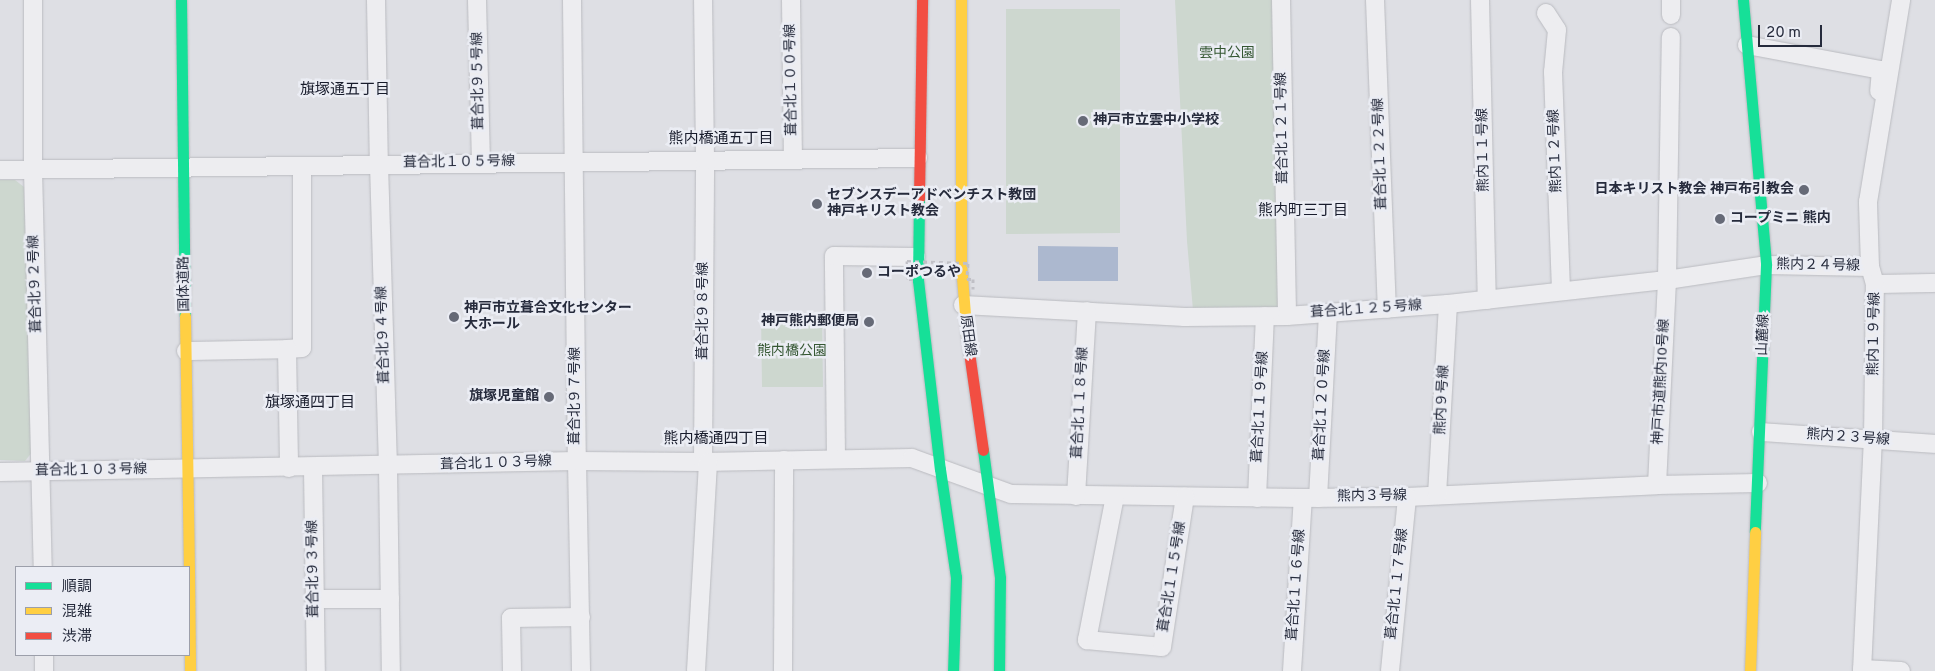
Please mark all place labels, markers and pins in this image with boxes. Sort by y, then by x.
place label: 神戸市立雲中小学校 [1093,113,1219,129]
marker: 神戸市立雲中小学校 [1077,115,1089,127]
place label: 日本キリスト教会 神戸布引教会 [1595,182,1794,198]
marker: 日本キリスト教会 神戸布引教会 [1798,184,1810,196]
place label: セブンスデーアドベンチスト教団 神戸キリスト教会 [827,188,1037,220]
marker: セブンスデーアドベンチスト教団 神戸キリスト教会 [811,198,823,210]
place label: コープミニ 熊内 [1730,211,1831,227]
marker: コープミニ 熊内 [1714,213,1726,225]
place label: コーポつるや [877,265,961,281]
marker: コーポつるや [861,267,873,279]
place label: 神戸市立葺合文化センター 大ホール [464,301,632,334]
marker: 神戸市立葺合文化センター 大ホール [448,311,460,323]
place label: 神戸熊内郵便局 [761,314,859,330]
marker: 神戸熊内郵便局 [863,316,875,328]
place label: 旗塚児童館 [469,389,539,405]
marker: 旗塚児童館 [543,391,555,403]

